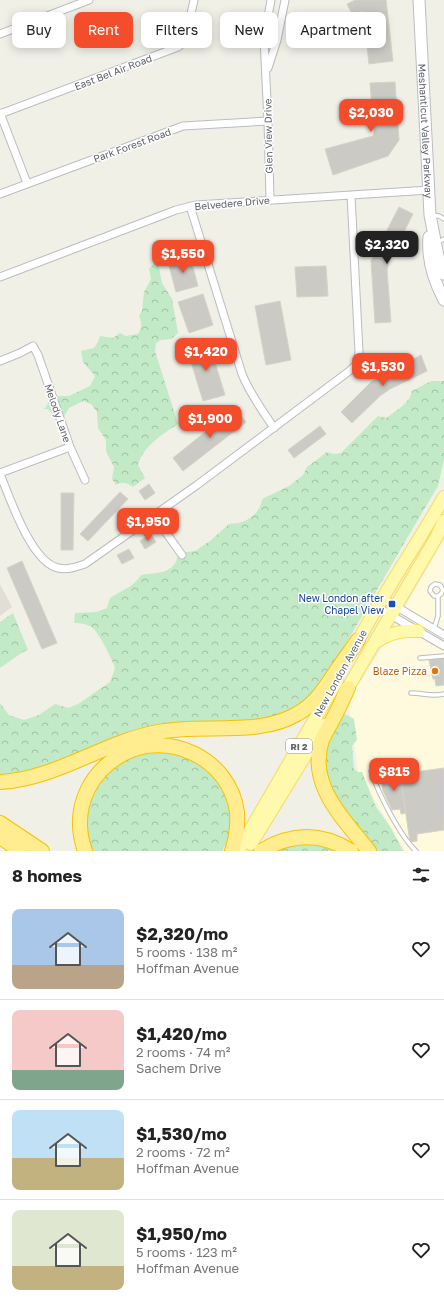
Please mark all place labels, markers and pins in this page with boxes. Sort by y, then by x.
pin: $2,030 [338,99,404,133]
pin: $2,320 [354,231,420,265]
pin: $1,550 [150,240,216,274]
pin: $1,420 [173,338,239,372]
pin: $1,530 [350,353,416,387]
pin: $1,900 [177,405,243,439]
pin: $1,950 [115,508,181,542]
place label: New London after Chapel View [298,592,384,616]
marker: New London after Chapel View [387,599,397,609]
place label: Blaze Pizza [373,665,427,677]
marker: Blaze Pizza [430,666,440,676]
pin: $815 [370,758,418,792]

